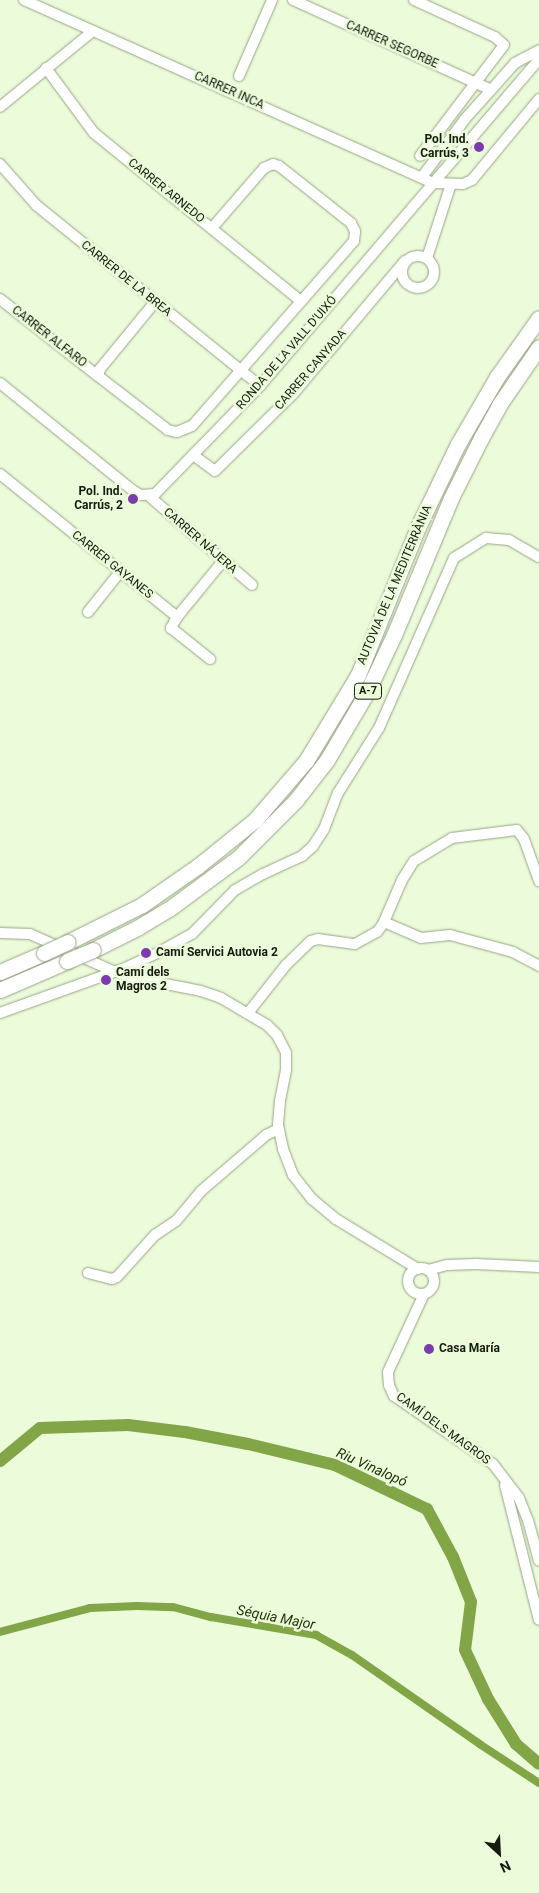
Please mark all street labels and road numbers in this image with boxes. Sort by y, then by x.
street label: CARRER SEGORBE [344,18,440,72]
street label: CARRER INCA [192,69,266,113]
street label: CARRER ARNEDO [125,156,207,226]
street label: CARRER DE LA BREA [78,238,174,320]
street label: RONDA DE LA VALL D'UIXÓ [234,293,340,413]
street label: CARRER ALFARO [9,303,89,371]
street label: CARRER CANYADA [272,327,350,413]
street label: AUTOVIA DE LA MEDITERRÀNIA [355,503,435,667]
street label: CARRER NÁJERA [160,505,240,577]
street label: CARRER GAYANES [69,528,155,602]
road number: A-7 [353,682,383,699]
street label: CAMÍ DELS MAGROS [393,1390,493,1468]

